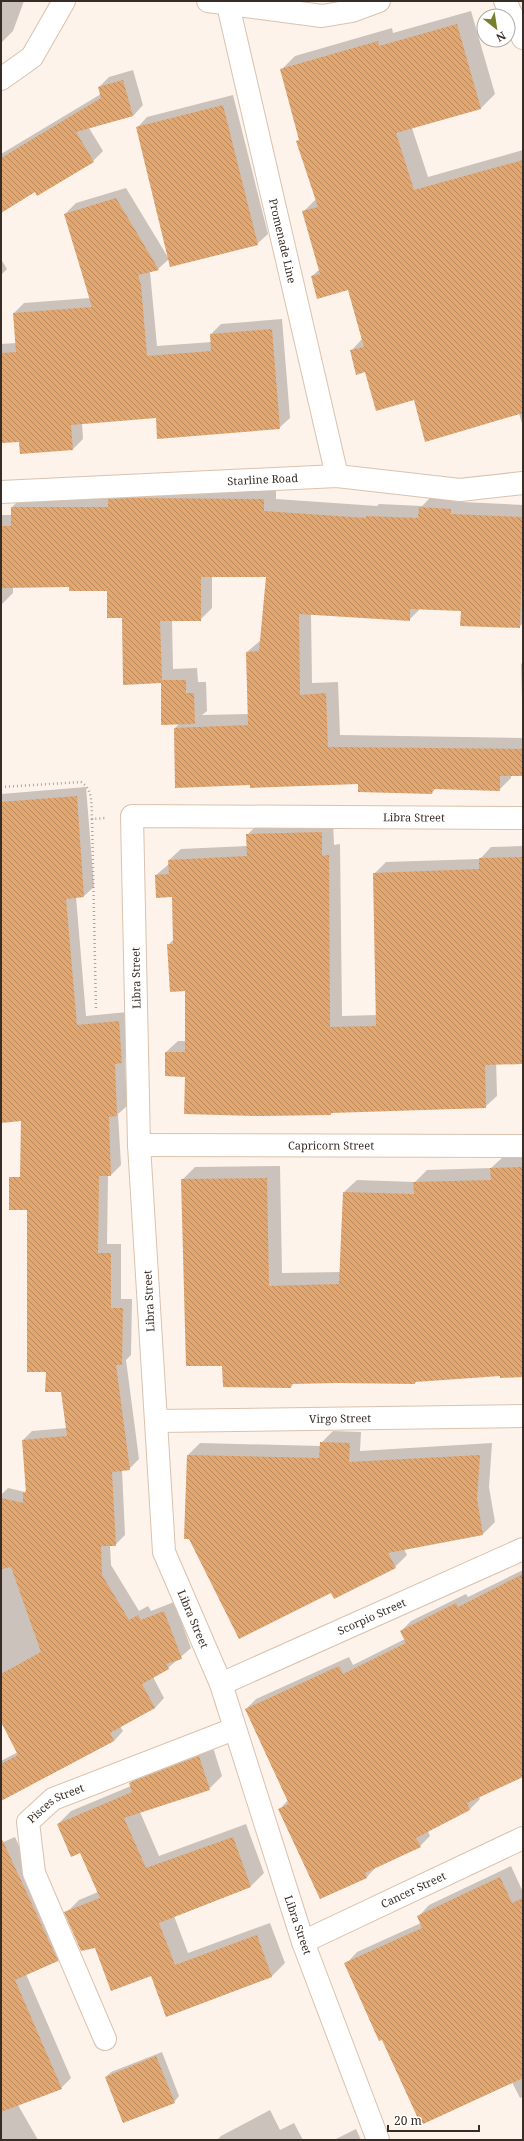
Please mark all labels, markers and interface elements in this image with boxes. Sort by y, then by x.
north arrow [476,8,516,48]
text: N [493,28,509,46]
street label: Promenade Line [266,197,300,285]
street label: Starline Road [227,470,299,488]
street label: Libra Street [383,809,445,825]
street label: Libra Street [127,947,144,1009]
street label: Capricorn Street [288,1137,374,1153]
street label: Libra Street [139,1270,158,1332]
street label: Virgo Street [309,1410,371,1426]
street label: Libra Street [174,1587,212,1650]
street label: Scorpio Street [335,1594,408,1638]
street label: Pisces Street [24,1780,86,1826]
street label: Cancer Street [378,1868,448,1911]
street label: Libra Street [281,1893,316,1957]
scale bar [388,2107,479,2133]
text: 20 m [394,2112,422,2129]

